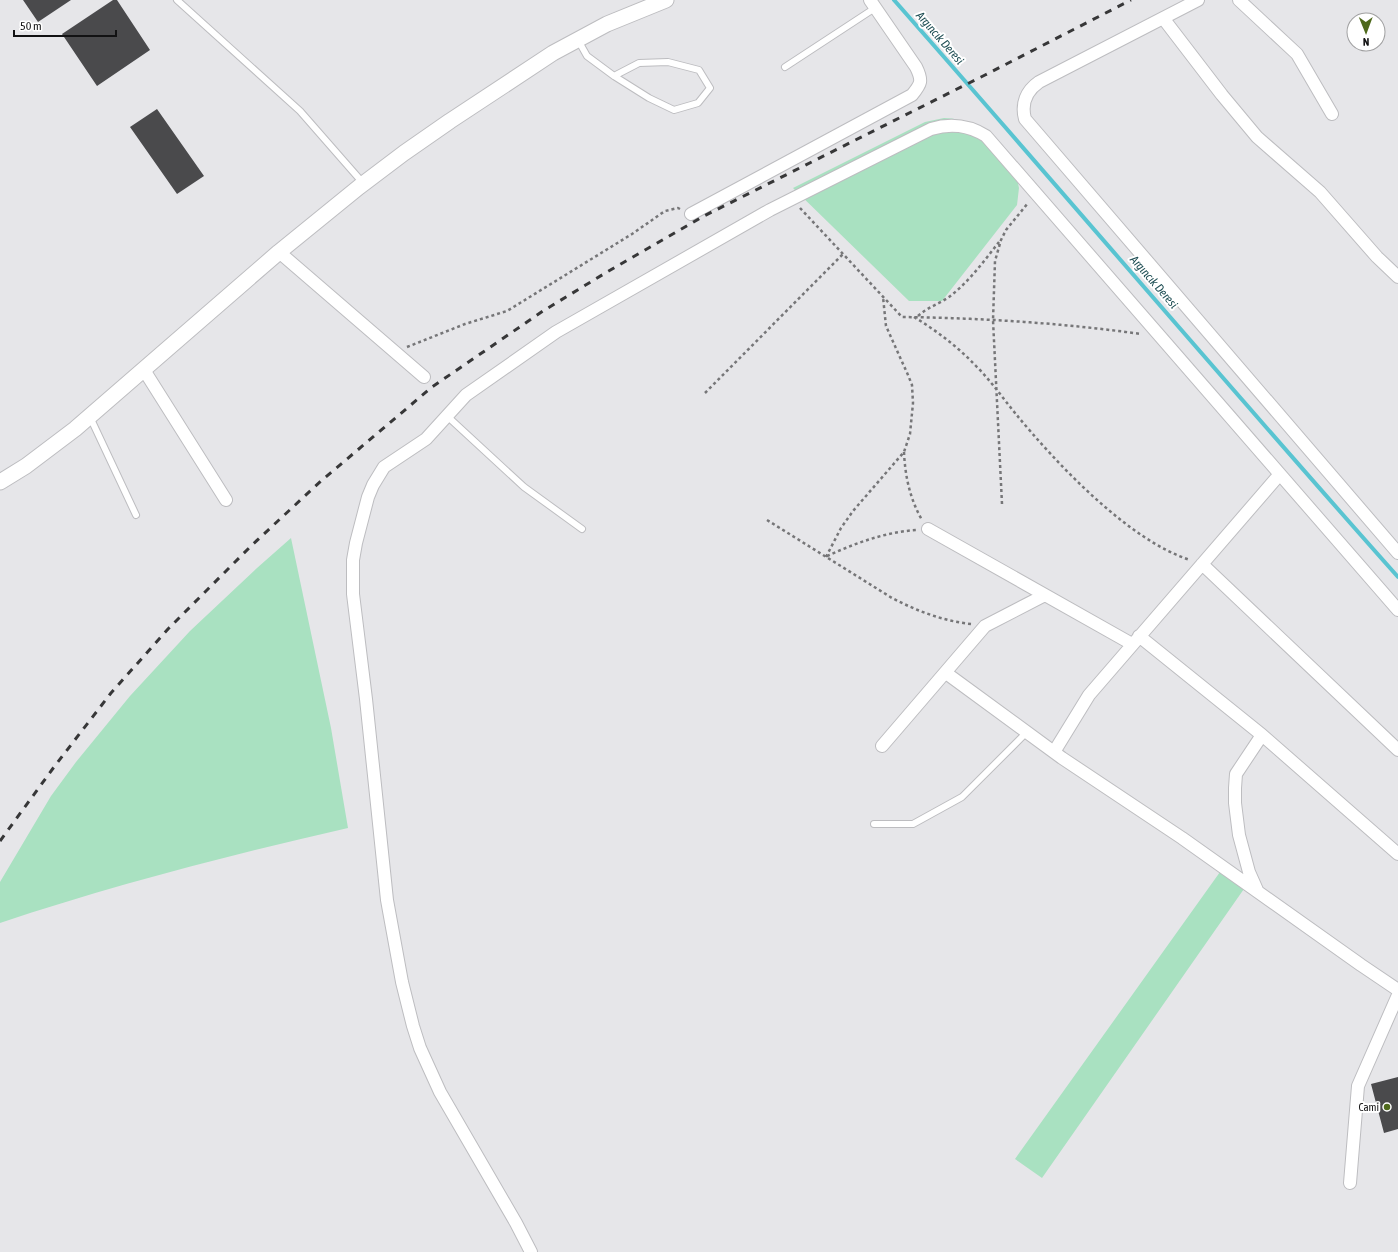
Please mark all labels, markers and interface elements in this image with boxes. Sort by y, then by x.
water label: Argıncık Deresi [913,8,967,67]
scale bar [14,12,116,38]
north arrow [1346,12,1386,52]
text: 50 m [20,19,42,33]
text: N [1363,36,1370,48]
water label: Argıncık Deresi [1127,252,1181,311]
place label: Cami [1358,1101,1379,1113]
marker: Cami [1382,1102,1392,1112]

